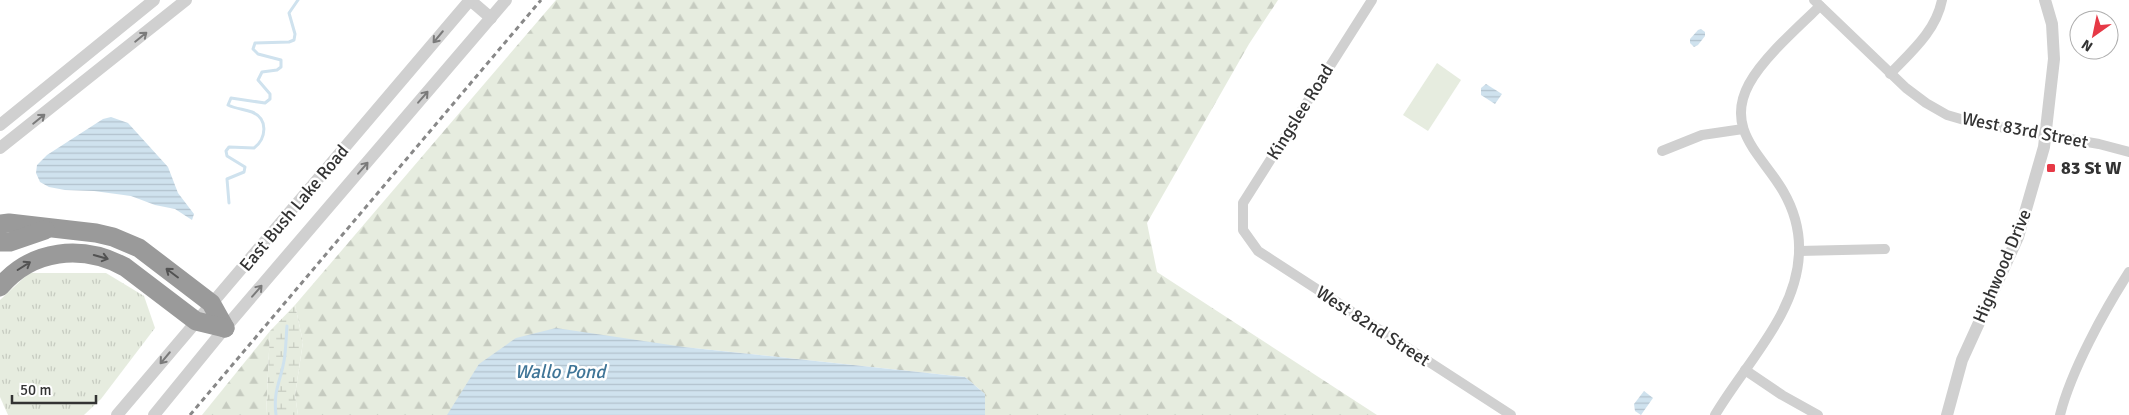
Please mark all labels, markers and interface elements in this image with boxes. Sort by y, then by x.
north arrow [2069,10,2119,60]
one-way arrow [134,31,147,42]
one-way arrow [433,31,444,44]
text: N [2078,36,2096,55]
street label: Kingslee Road [1262,60,1338,164]
one-way arrow [417,91,429,104]
street label: West 83rd Street [1960,107,2090,153]
one-way arrow [32,113,45,124]
street label: East Bush Lake Road [235,140,353,276]
place label: 83 St W [2061,157,2121,179]
one-way arrow [357,162,368,175]
marker: 83 St W [2045,162,2057,174]
street label: Highwood Drive [1968,206,2036,326]
one-way arrow [92,252,108,262]
one-way arrow [16,261,30,271]
one-way arrow [166,268,179,279]
street label: West 82nd Street [1312,281,1434,371]
one-way arrow [251,285,263,298]
one-way arrow [160,351,171,364]
water label: Wallo Pond [515,360,607,384]
scale bar [12,372,96,404]
text: 50 m [20,381,51,399]

